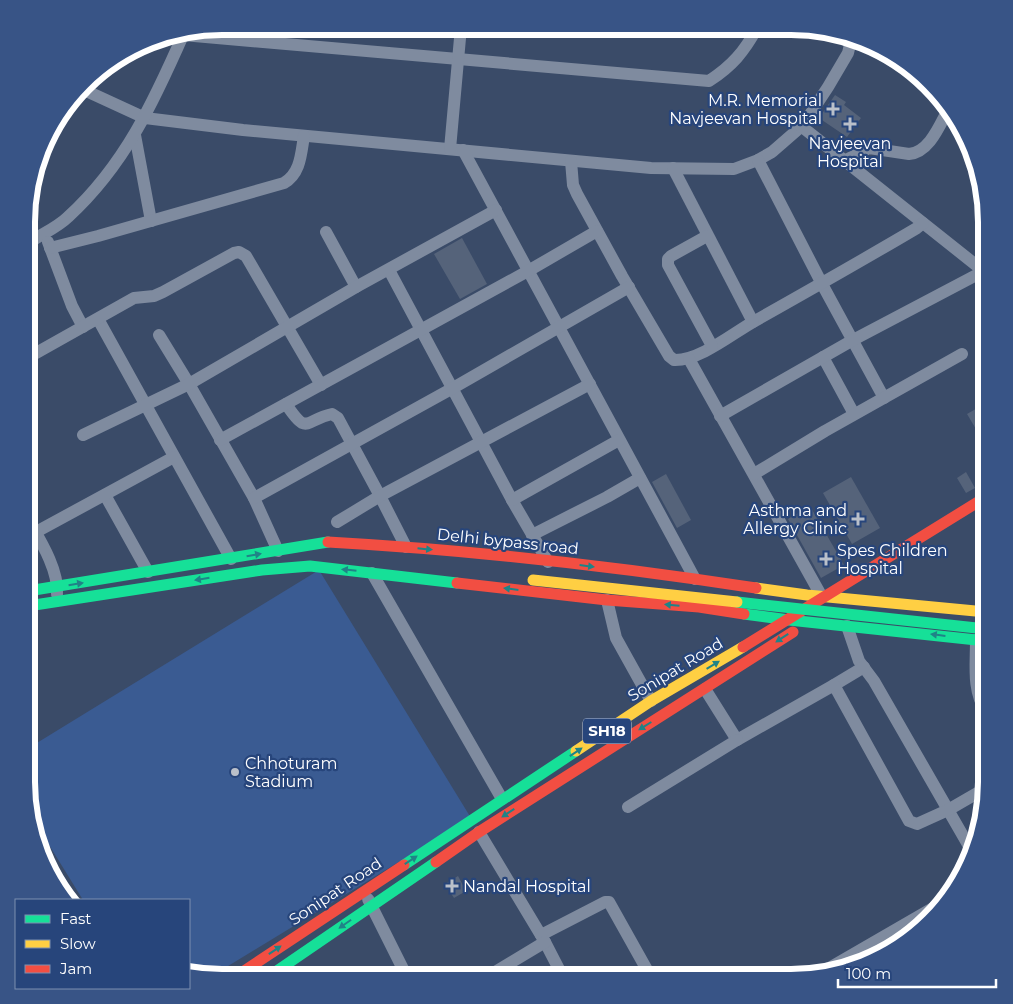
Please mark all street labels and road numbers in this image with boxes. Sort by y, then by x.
street label: Delhi bypass road [436,525,580,558]
street label: Sonipat Road [624,634,726,705]
road number: SH18 [583,718,631,744]
street label: Sonipat Road [285,853,385,929]

